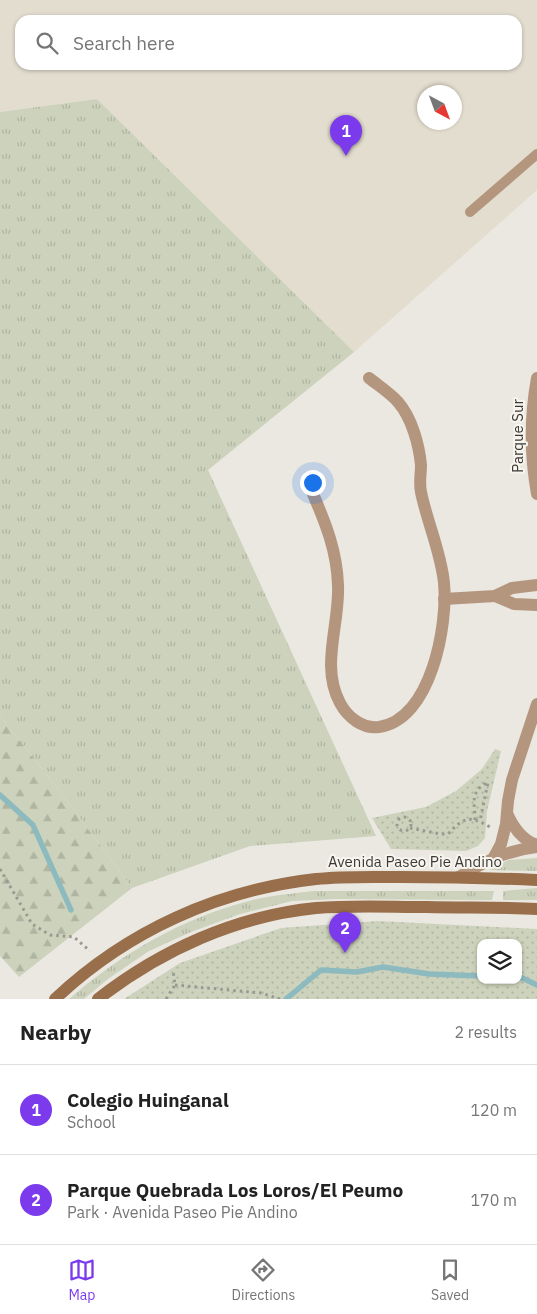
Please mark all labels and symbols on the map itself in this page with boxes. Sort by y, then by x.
north arrow [417,85,462,130]
pin: 1 [330,115,362,156]
street label: Parque Sur [508,398,527,473]
your location [300,470,326,496]
street label: Avenida Paseo Pie Andino [328,852,502,871]
pin: 2 [329,912,361,953]

